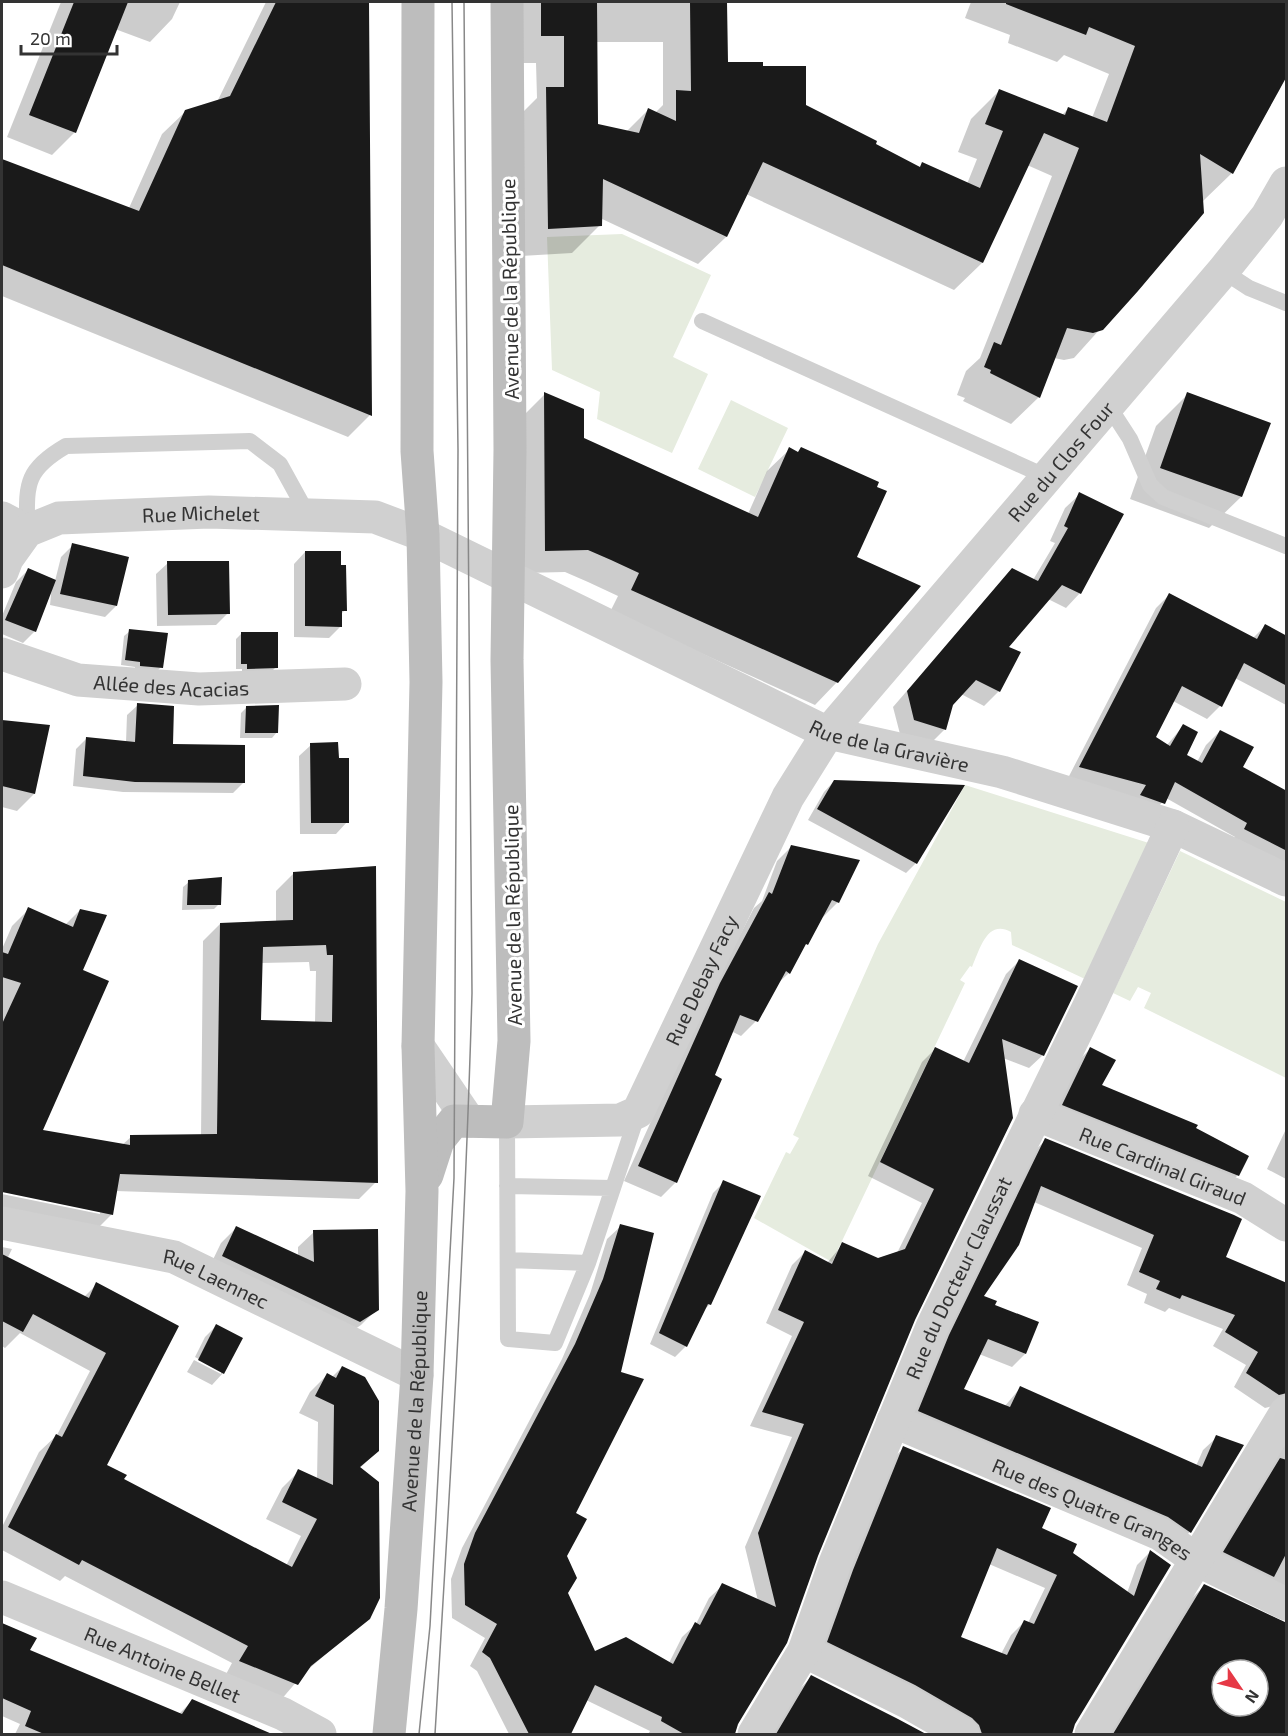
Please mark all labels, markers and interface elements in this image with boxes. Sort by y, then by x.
scale bar [21,18,117,56]
text: 20 m [30,27,71,49]
street label: Avenue de la République [495,178,523,400]
street label: Rue du Clos Four [1002,396,1119,526]
street label: Rue Michelet [142,500,261,527]
street label: Allée des Acacias [93,669,250,701]
street label: Rue de la Gravière [806,714,972,776]
street label: Avenue de la République [498,804,526,1026]
street label: Rue Debay Facy [660,910,742,1049]
street label: Rue Cardinal Giraud [1076,1121,1250,1210]
street label: Rue du Docteur Claussat [900,1172,1016,1382]
street label: Rue Laennec [161,1243,273,1313]
street label: Avenue de la République [396,1290,431,1512]
street label: Rue des Quatre Granges [989,1453,1197,1565]
street label: Rue Antoine Bellet [81,1621,245,1707]
north arrow [1210,1658,1270,1718]
text: N [1242,1687,1264,1707]

